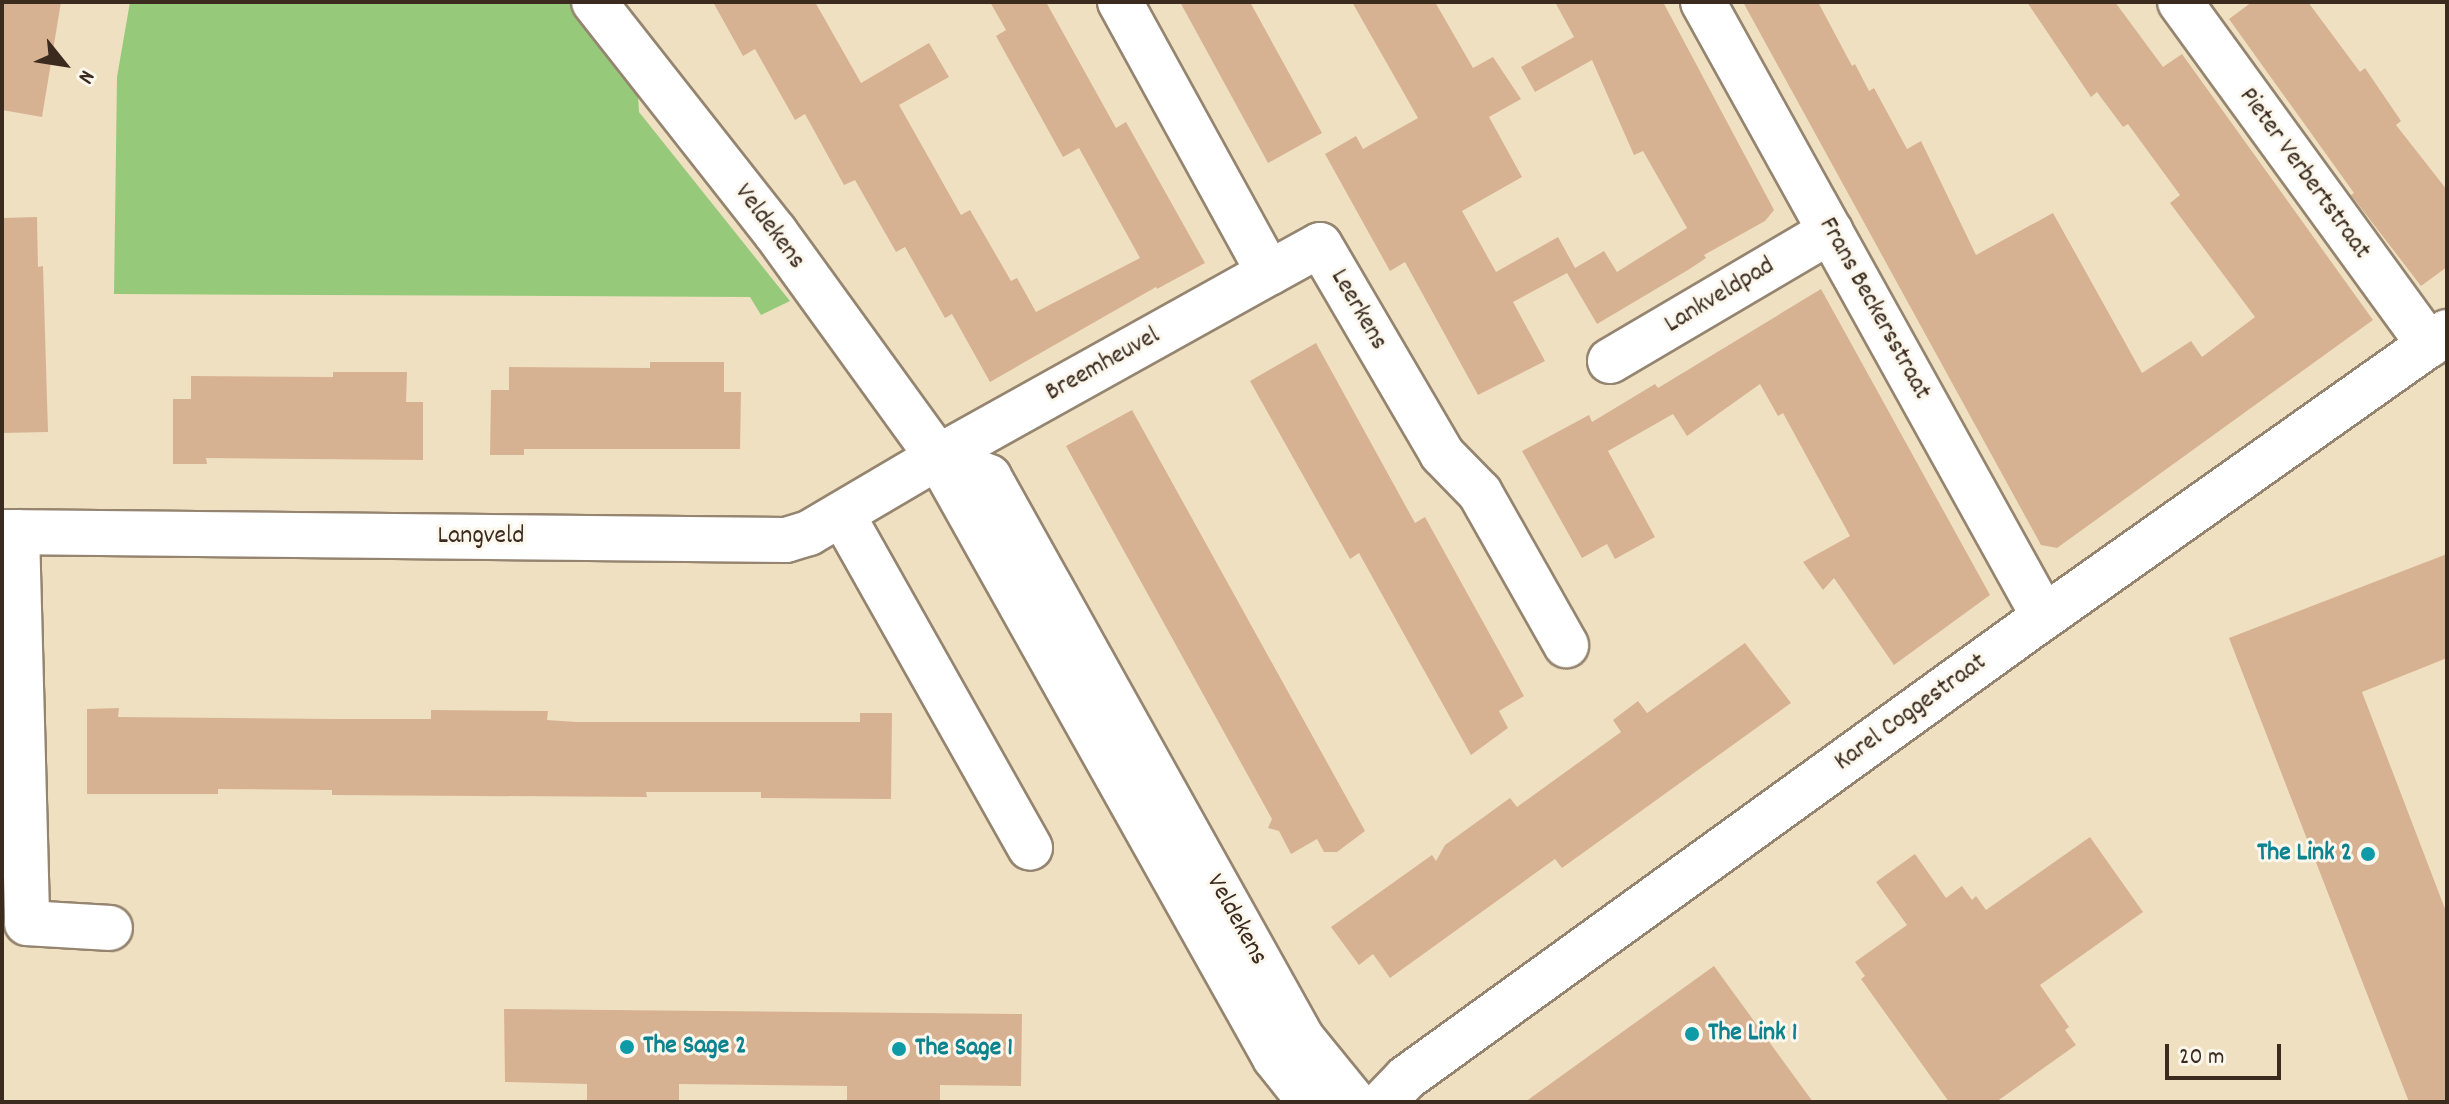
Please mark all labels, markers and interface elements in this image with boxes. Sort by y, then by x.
north arrow [24,24,104,104]
text: N [69,64,101,89]
street label: Pieter Verbertstraat [2231,82,2377,266]
street label: Veldekens [727,178,811,276]
street label: Frans Beckersstraat [1811,212,1937,406]
street label: Lankveldpad [1659,251,1781,341]
street label: Leerkens [1322,264,1394,356]
street label: Breemheuvel [1040,321,1166,409]
street label: Langveld [438,521,524,553]
street label: Karel Coggestraat [1829,647,1993,779]
place label: The Link 2 [2257,838,2352,870]
marker: The Link 2 [2359,845,2377,863]
street label: Veldekens [1198,869,1274,971]
place label: The Link 1 [1708,1018,1797,1050]
marker: The Link 1 [1683,1025,1701,1043]
scale bar [2169,1028,2285,1078]
place label: The Sage 2 [643,1031,747,1063]
place label: The Sage 1 [915,1033,1013,1065]
marker: The Sage 2 [618,1038,636,1056]
marker: The Sage 1 [890,1040,908,1058]
text: 20 m [2179,1041,2225,1075]

